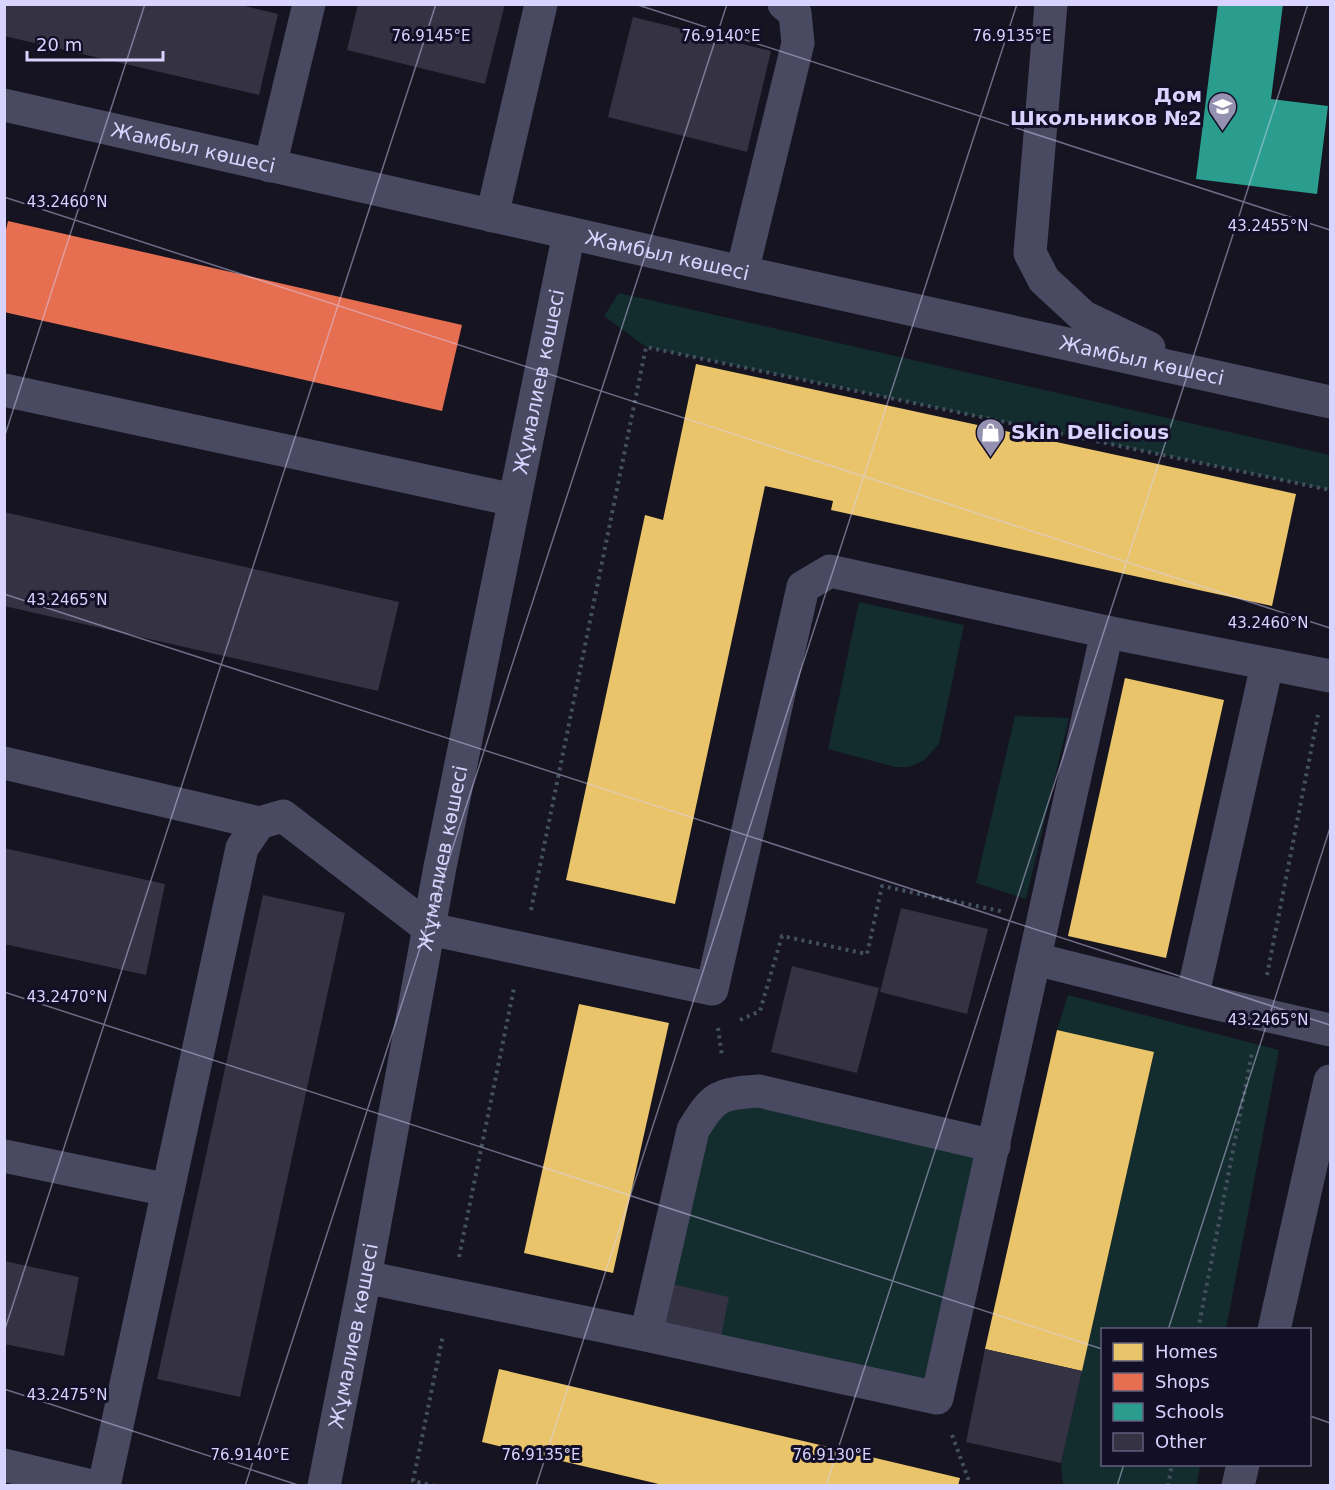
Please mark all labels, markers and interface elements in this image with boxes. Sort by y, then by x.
scale bar [27,24,164,62]
text: 76.9145°E [391,27,471,45]
text: 76.9140°E [681,27,761,45]
text: 76.9135°E [972,27,1052,45]
text: 20 m [36,34,82,55]
place label: Дом Школьников №2 [1010,83,1202,130]
school or university icon: Дом Школьников №2 [1207,90,1239,132]
street label: Жамбыл көшесі [109,118,278,178]
text: 43.2460°N [27,193,107,211]
text: 43.2455°N [1228,217,1308,235]
street label: Жамбыл көшесі [583,225,752,285]
street label: Жұмалиев көшесі [508,287,569,477]
street label: Жамбыл көшесі [1057,331,1226,390]
shop icon: Skin Delicious [974,416,1006,458]
place label: Skin Delicious [1011,420,1169,444]
text: 43.2465°N [27,591,107,609]
text: 43.2460°N [1228,614,1308,632]
street label: Жұмалиев көшесі [413,763,472,953]
text: 43.2470°N [27,988,107,1006]
text: 43.2465°N [1228,1011,1308,1029]
street label: Жұмалиев көшесі [324,1241,383,1431]
legend [1101,1328,1311,1466]
text: Homes [1155,1341,1218,1362]
text: Shops [1155,1371,1210,1392]
text: 43.2475°N [27,1386,107,1404]
text: Schools [1155,1401,1224,1422]
text: Other [1155,1431,1207,1452]
text: 76.9140°E [210,1446,290,1464]
text: 76.9135°E [501,1446,581,1464]
text: 76.9130°E [792,1446,872,1464]

